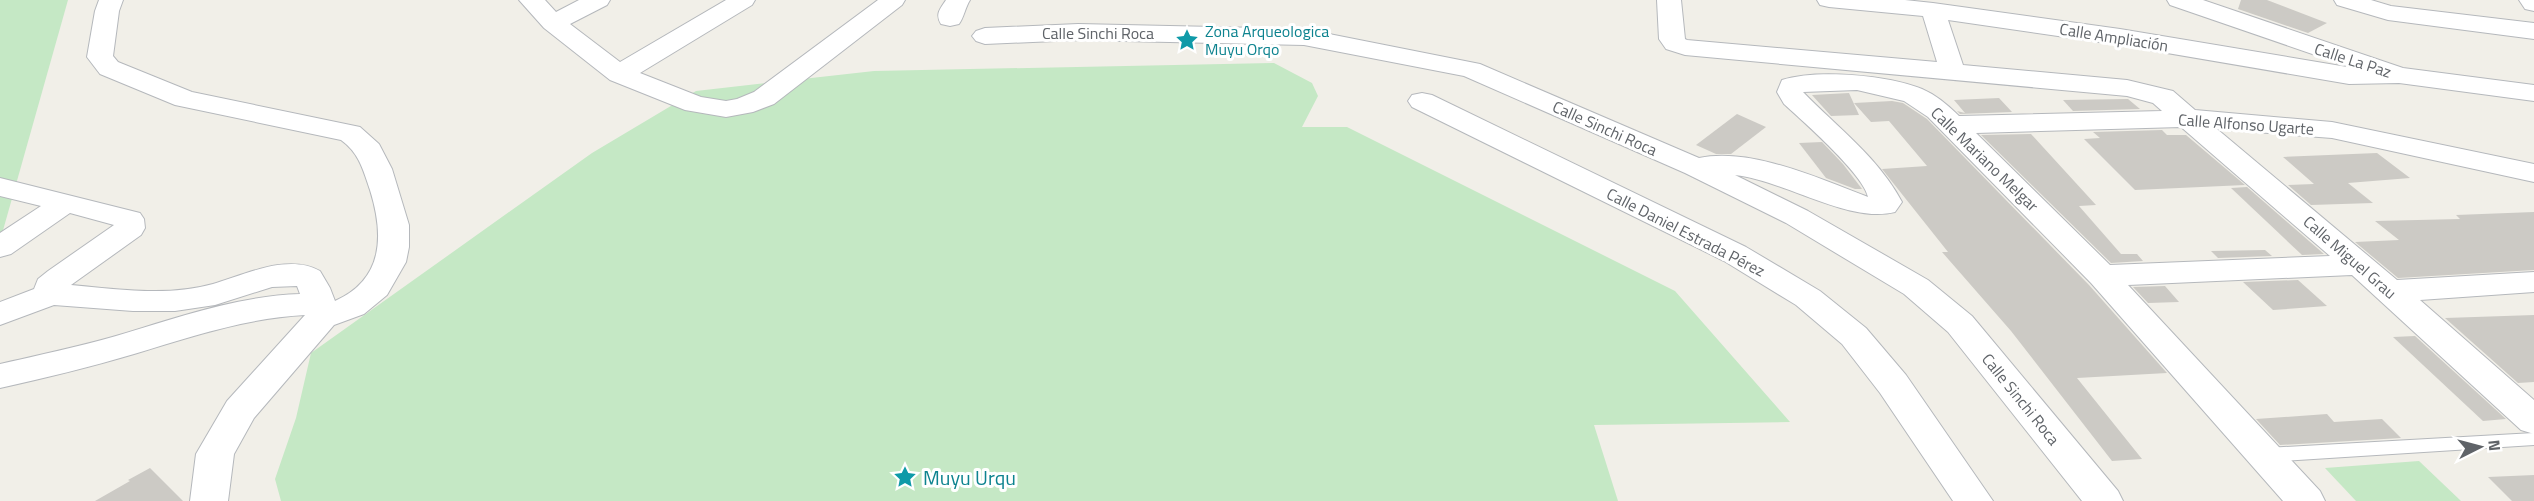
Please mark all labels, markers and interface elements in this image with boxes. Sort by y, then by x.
street label: Calle Ampliación [2058,17,2170,57]
place label: Zona Arqueologica Muyu Orqo [1205,19,1329,61]
street label: Calle Sinchi Roca [1042,21,1154,45]
place icon: Zona Arqueologica Muyu Orqo [1174,27,1200,53]
street label: Calle La Paz [2311,36,2395,84]
street label: Calle Sinchi Roca [1549,94,1661,162]
street label: Calle Mariano Melgar [1926,101,2045,217]
street label: Calle Alfonso Ugarte [2177,107,2315,141]
street label: Calle Daniel Estrada Pérez [1603,182,1769,282]
street label: Calle Miguel Grau [2298,210,2402,304]
street label: Calle Sinchi Roca [1976,348,2066,450]
north arrow [2450,417,2510,477]
text: N [2482,439,2507,452]
place label: Muyu Urqu [923,462,1016,493]
place icon: Muyu Urqu [892,464,918,490]

